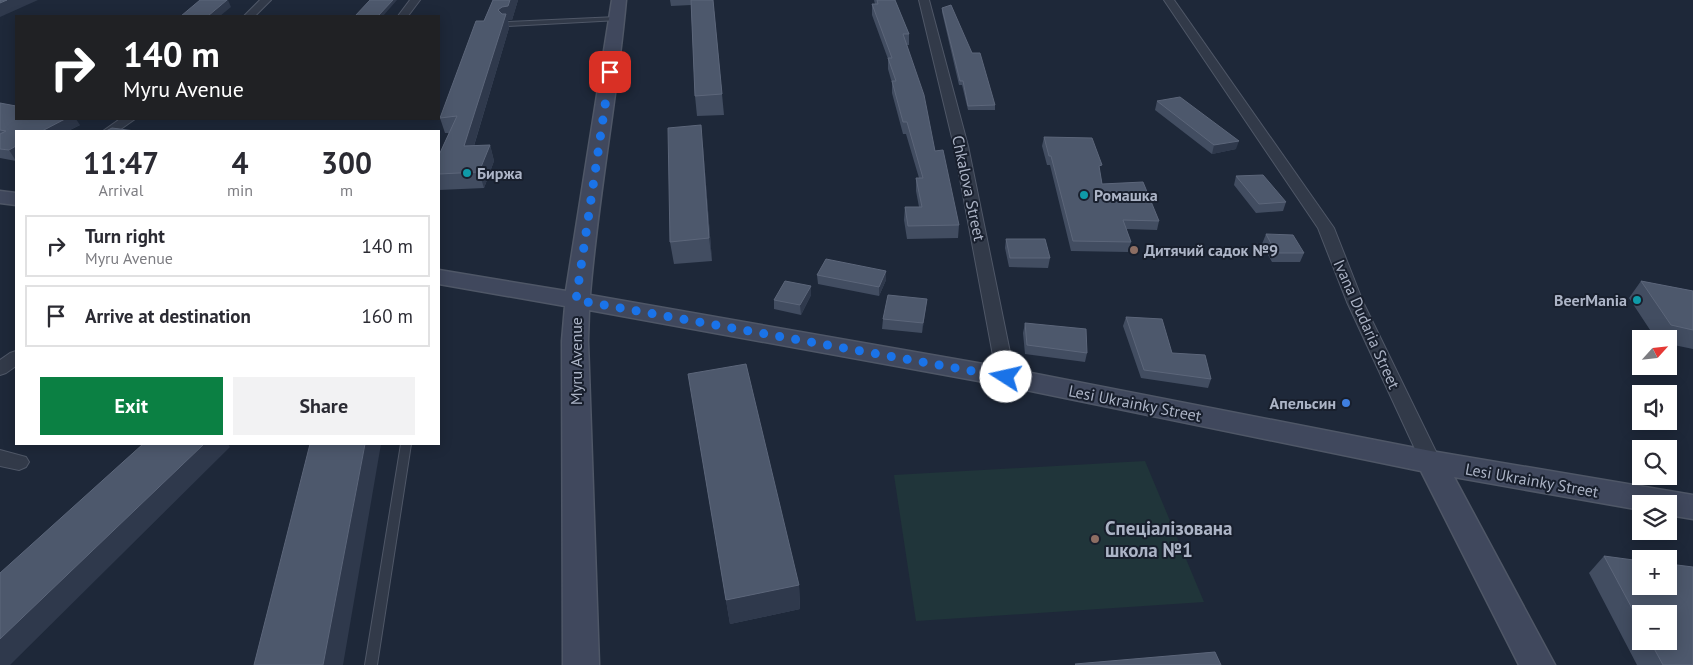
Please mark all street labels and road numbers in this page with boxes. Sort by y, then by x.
street label: Chkalova Street [948,133,990,243]
street label: Ivana Dudaria Street [1329,256,1405,392]
street label: Myru Avenue [566,317,586,405]
street label: Lesi Ukrainky Street [1067,380,1204,426]
street label: Lesi Ukrainky Street [1464,458,1601,502]

